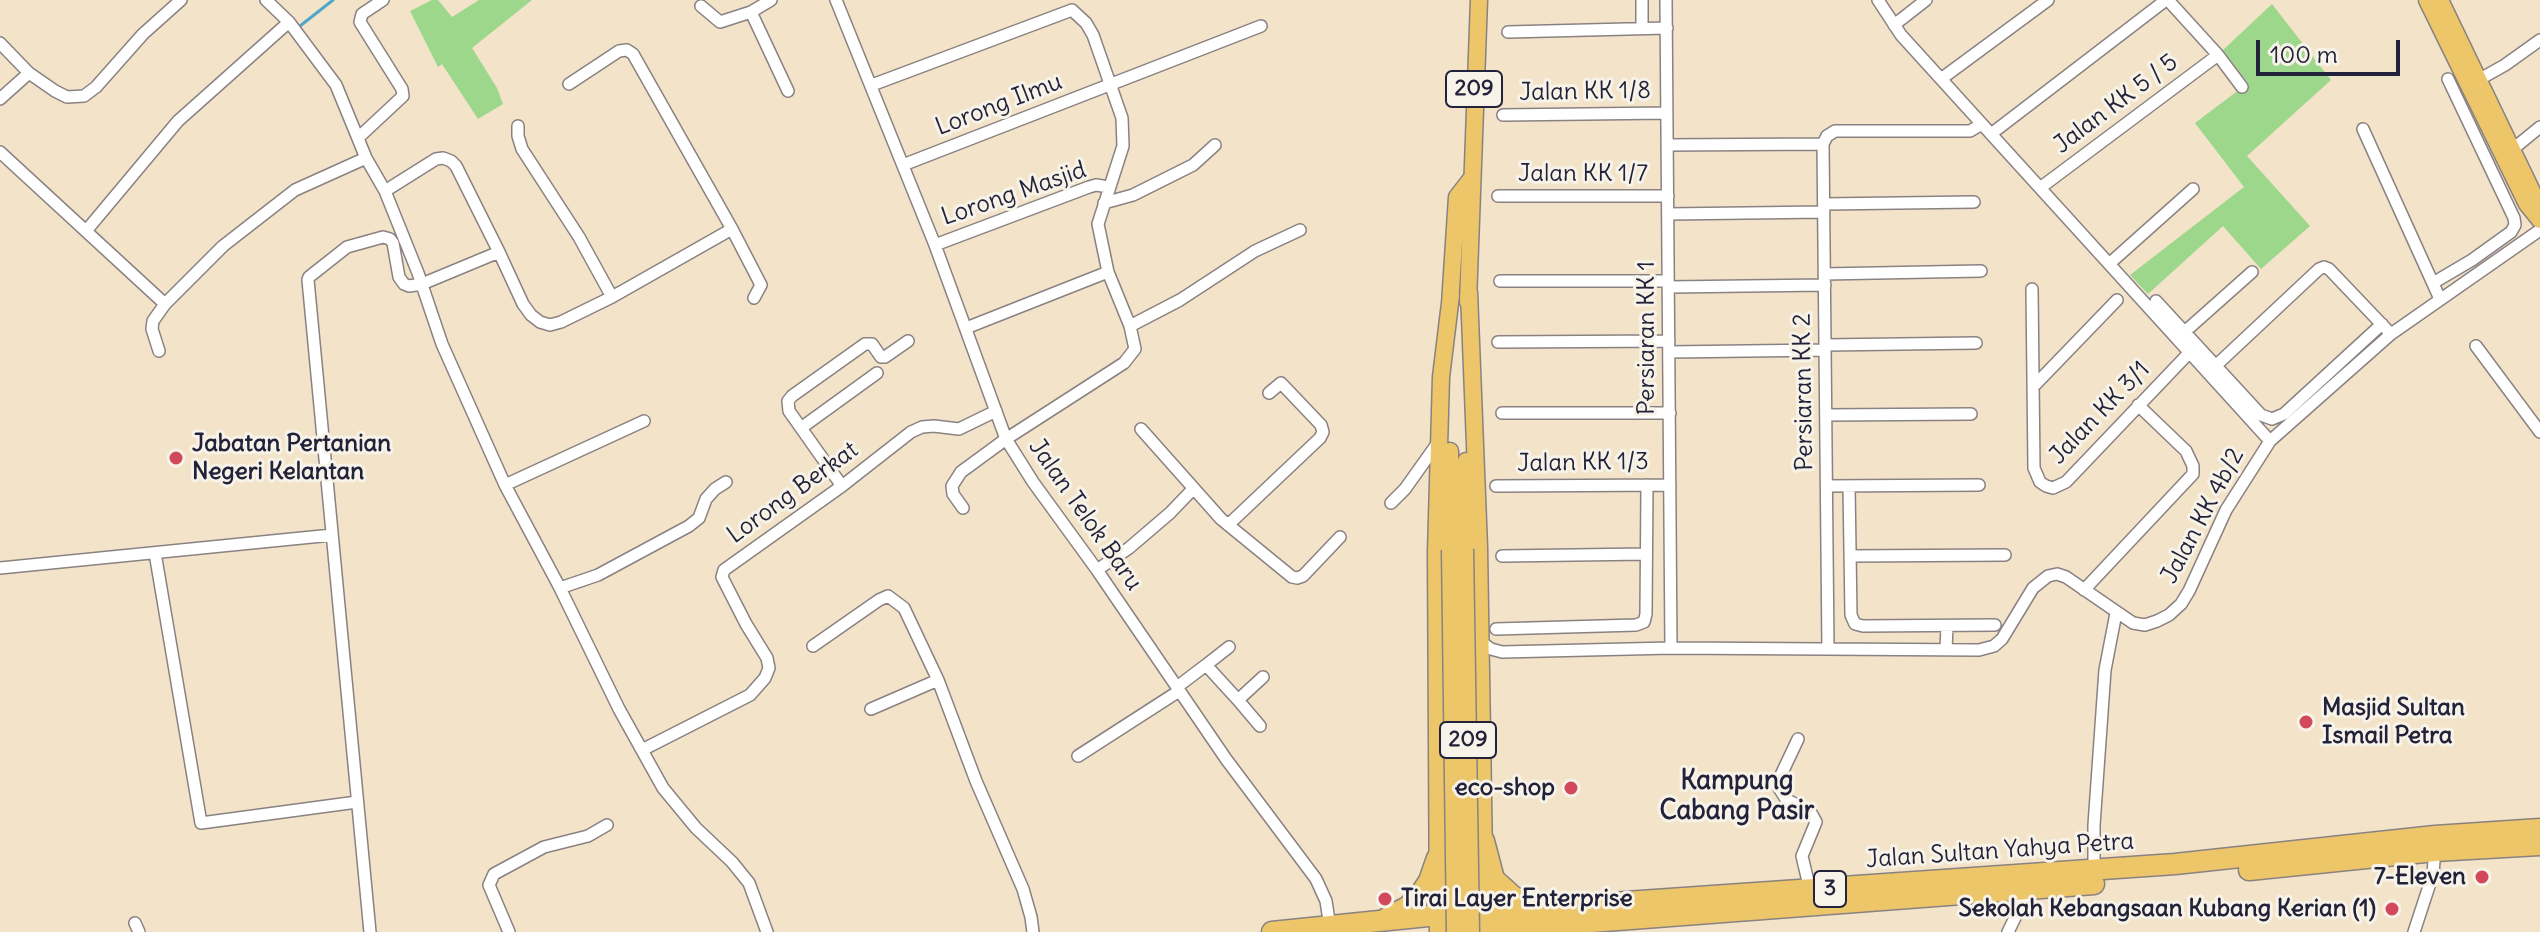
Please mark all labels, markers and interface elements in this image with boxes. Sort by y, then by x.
scale bar [2260,24,2404,74]
text: 100 m [2270,39,2338,69]
street label: Jalan KK 5 / 5 [2048,48,2184,160]
street label: Lorong Ilmu [932,68,1066,142]
road number: 209 [1446,71,1502,107]
street label: Jalan KK 1/8 [1519,76,1651,108]
street label: Lorong Masjid [938,156,1090,232]
street label: Jalan KK 1/7 [1518,160,1648,188]
street label: Persiaran KK 1 [1633,261,1661,415]
street label: Persiaran KK 2 [1788,313,1820,471]
street label: Jalan KK 3/1 [2044,356,2156,470]
place label: Jabatan Pertanian Negeri Kelantan [192,430,391,486]
street label: Jalan Telok Baru [1022,434,1148,596]
street label: Lorong Berkat [722,436,864,550]
street label: Jalan KK 4b/2 [2155,444,2251,588]
street label: Jalan KK 1/3 [1517,447,1649,479]
marker: Jabatan Pertanian Negeri Kelantan [167,449,185,467]
place label: Masjid Sultan Ismail Petra [2322,694,2465,750]
marker: Masjid Sultan Ismail Petra [2297,713,2315,731]
road number: 209 [1440,722,1496,758]
district label: Kampung Cabang Pasir [1660,766,1814,828]
place label: eco-shop [1455,774,1555,802]
marker: eco-shop [1562,779,1580,797]
street label: Jalan Sultan Yahya Petra [1865,827,2135,875]
place label: 7-Eleven [2374,863,2466,891]
marker: 7-Eleven [2473,868,2491,886]
road number: 3 [1814,871,1846,907]
place label: Tirai Layer Enterprise [1401,885,1633,913]
marker: Tirai Layer Enterprise [1376,890,1394,908]
place label: Sekolah Kebangsaan Kubang Kerian (1) [1959,895,2376,923]
marker: Sekolah Kebangsaan Kubang Kerian (1) [2383,900,2401,918]

